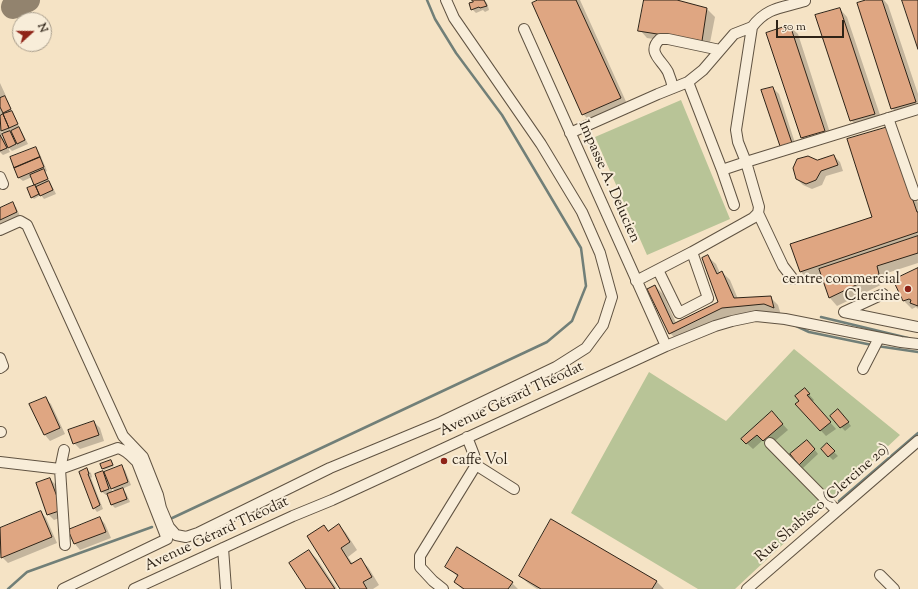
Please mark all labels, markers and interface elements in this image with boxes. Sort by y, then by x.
north arrow [12,12,52,52]
scale bar [778,12,846,38]
text: 50 m [783,18,806,36]
text: N [33,21,51,35]
street label: Impasse A. Delucien [573,118,643,246]
place label: centre commercial Clercine [782,271,900,306]
marker: centre commercial Clercine [903,284,913,294]
street label: Avenue Gérard Théodat [437,359,587,441]
street label: Rue Shabisco (Clercine 20) [752,441,894,567]
place label: caffe Vol [452,452,508,470]
marker: caffe Vol [439,456,449,466]
street label: Avenue Gérard Théodat [142,494,292,576]

